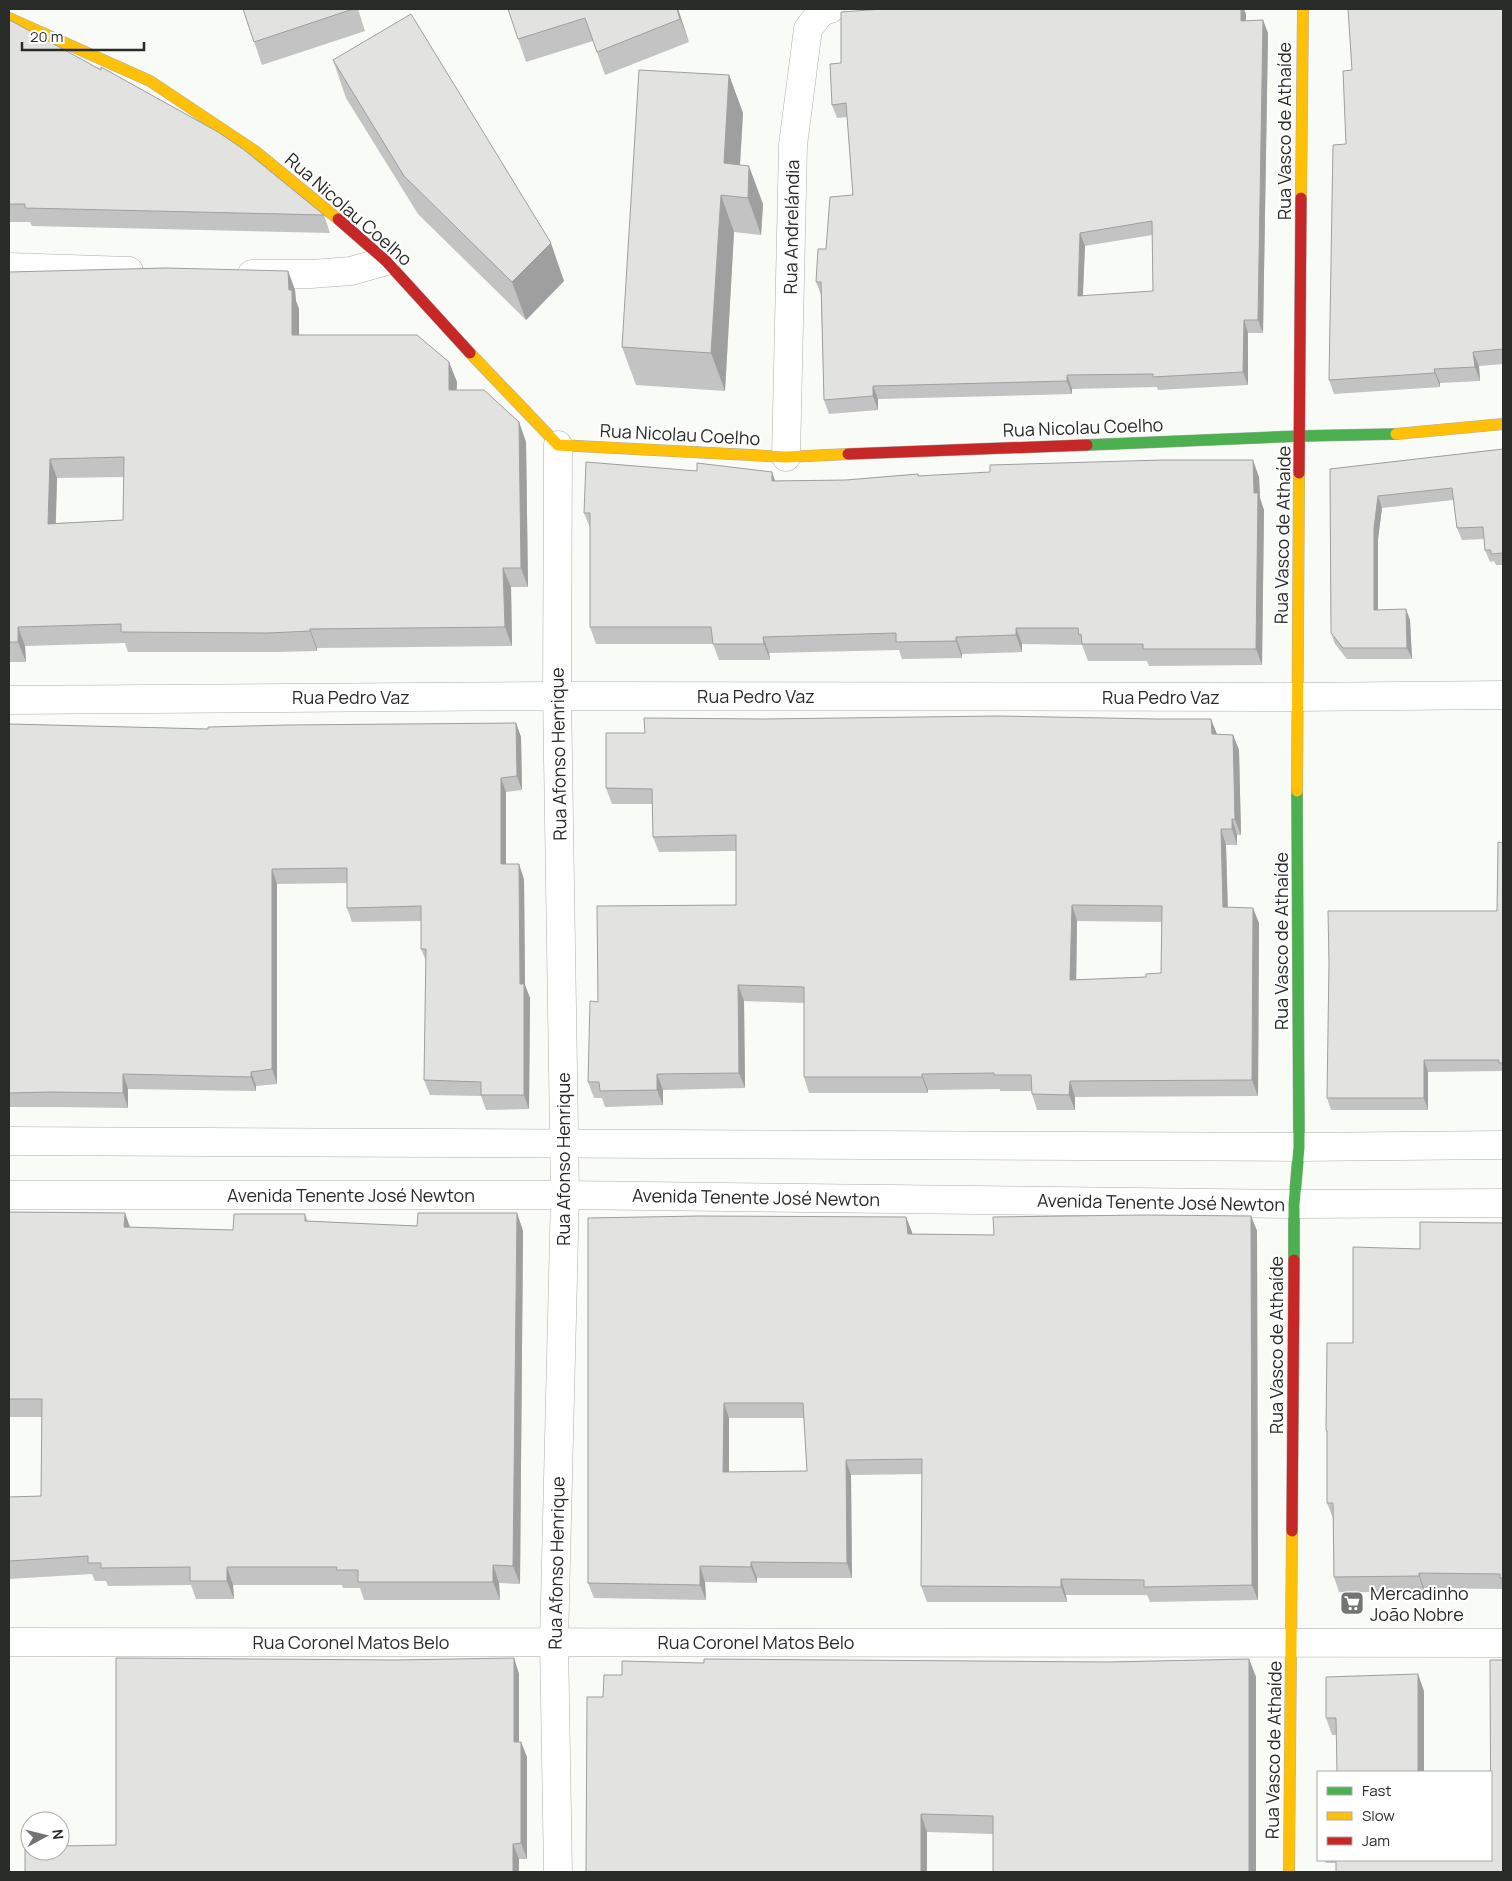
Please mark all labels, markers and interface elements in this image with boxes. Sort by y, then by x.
scale bar [22,20,145,52]
text: 20 m [30,26,63,47]
street label: Rua Vasco de Athaíde [1272,42,1296,220]
street label: Rua Nicolau Coelho [281,147,417,271]
street label: Rua Andrelándia [778,159,804,295]
street label: Rua Nicolau Coelho [1002,412,1164,442]
street label: Rua Nicolau Coelho [599,418,761,450]
street label: Rua Vasco de Athaíde [1268,446,1296,624]
street label: Rua Afonso Henrique [544,667,572,841]
street label: Rua Pedro Vaz [697,684,815,708]
street label: Rua Pedro Vaz [292,685,410,709]
street label: Rua Pedro Vaz [1102,685,1220,709]
street label: Rua Vasco de Athaíde [1269,852,1293,1030]
street label: Rua Afonso Henrique [551,1072,575,1246]
street label: Avenida Tenente José Newton [227,1183,475,1207]
street label: Avenida Tenente José Newton [632,1183,880,1211]
street label: Avenida Tenente José Newton [1037,1188,1285,1216]
street label: Rua Vasco de Athaíde [1264,1256,1288,1434]
street label: Rua Afonso Henrique [542,1476,570,1650]
place label: Mercadinho João Nobre [1370,1581,1469,1626]
supermarket icon: Mercadinho João Nobre [1339,1590,1365,1616]
street label: Rua Coronel Matos Belo [252,1630,450,1654]
street label: Rua Coronel Matos Belo [657,1630,855,1654]
street label: Rua Vasco de Athaíde [1259,1661,1287,1839]
legend [1317,1771,1492,1861]
text: Fast [1362,1780,1391,1801]
text: Slow [1362,1805,1395,1826]
north arrow [20,1811,70,1861]
text: N [48,1828,68,1841]
text: Jam [1362,1830,1390,1851]

